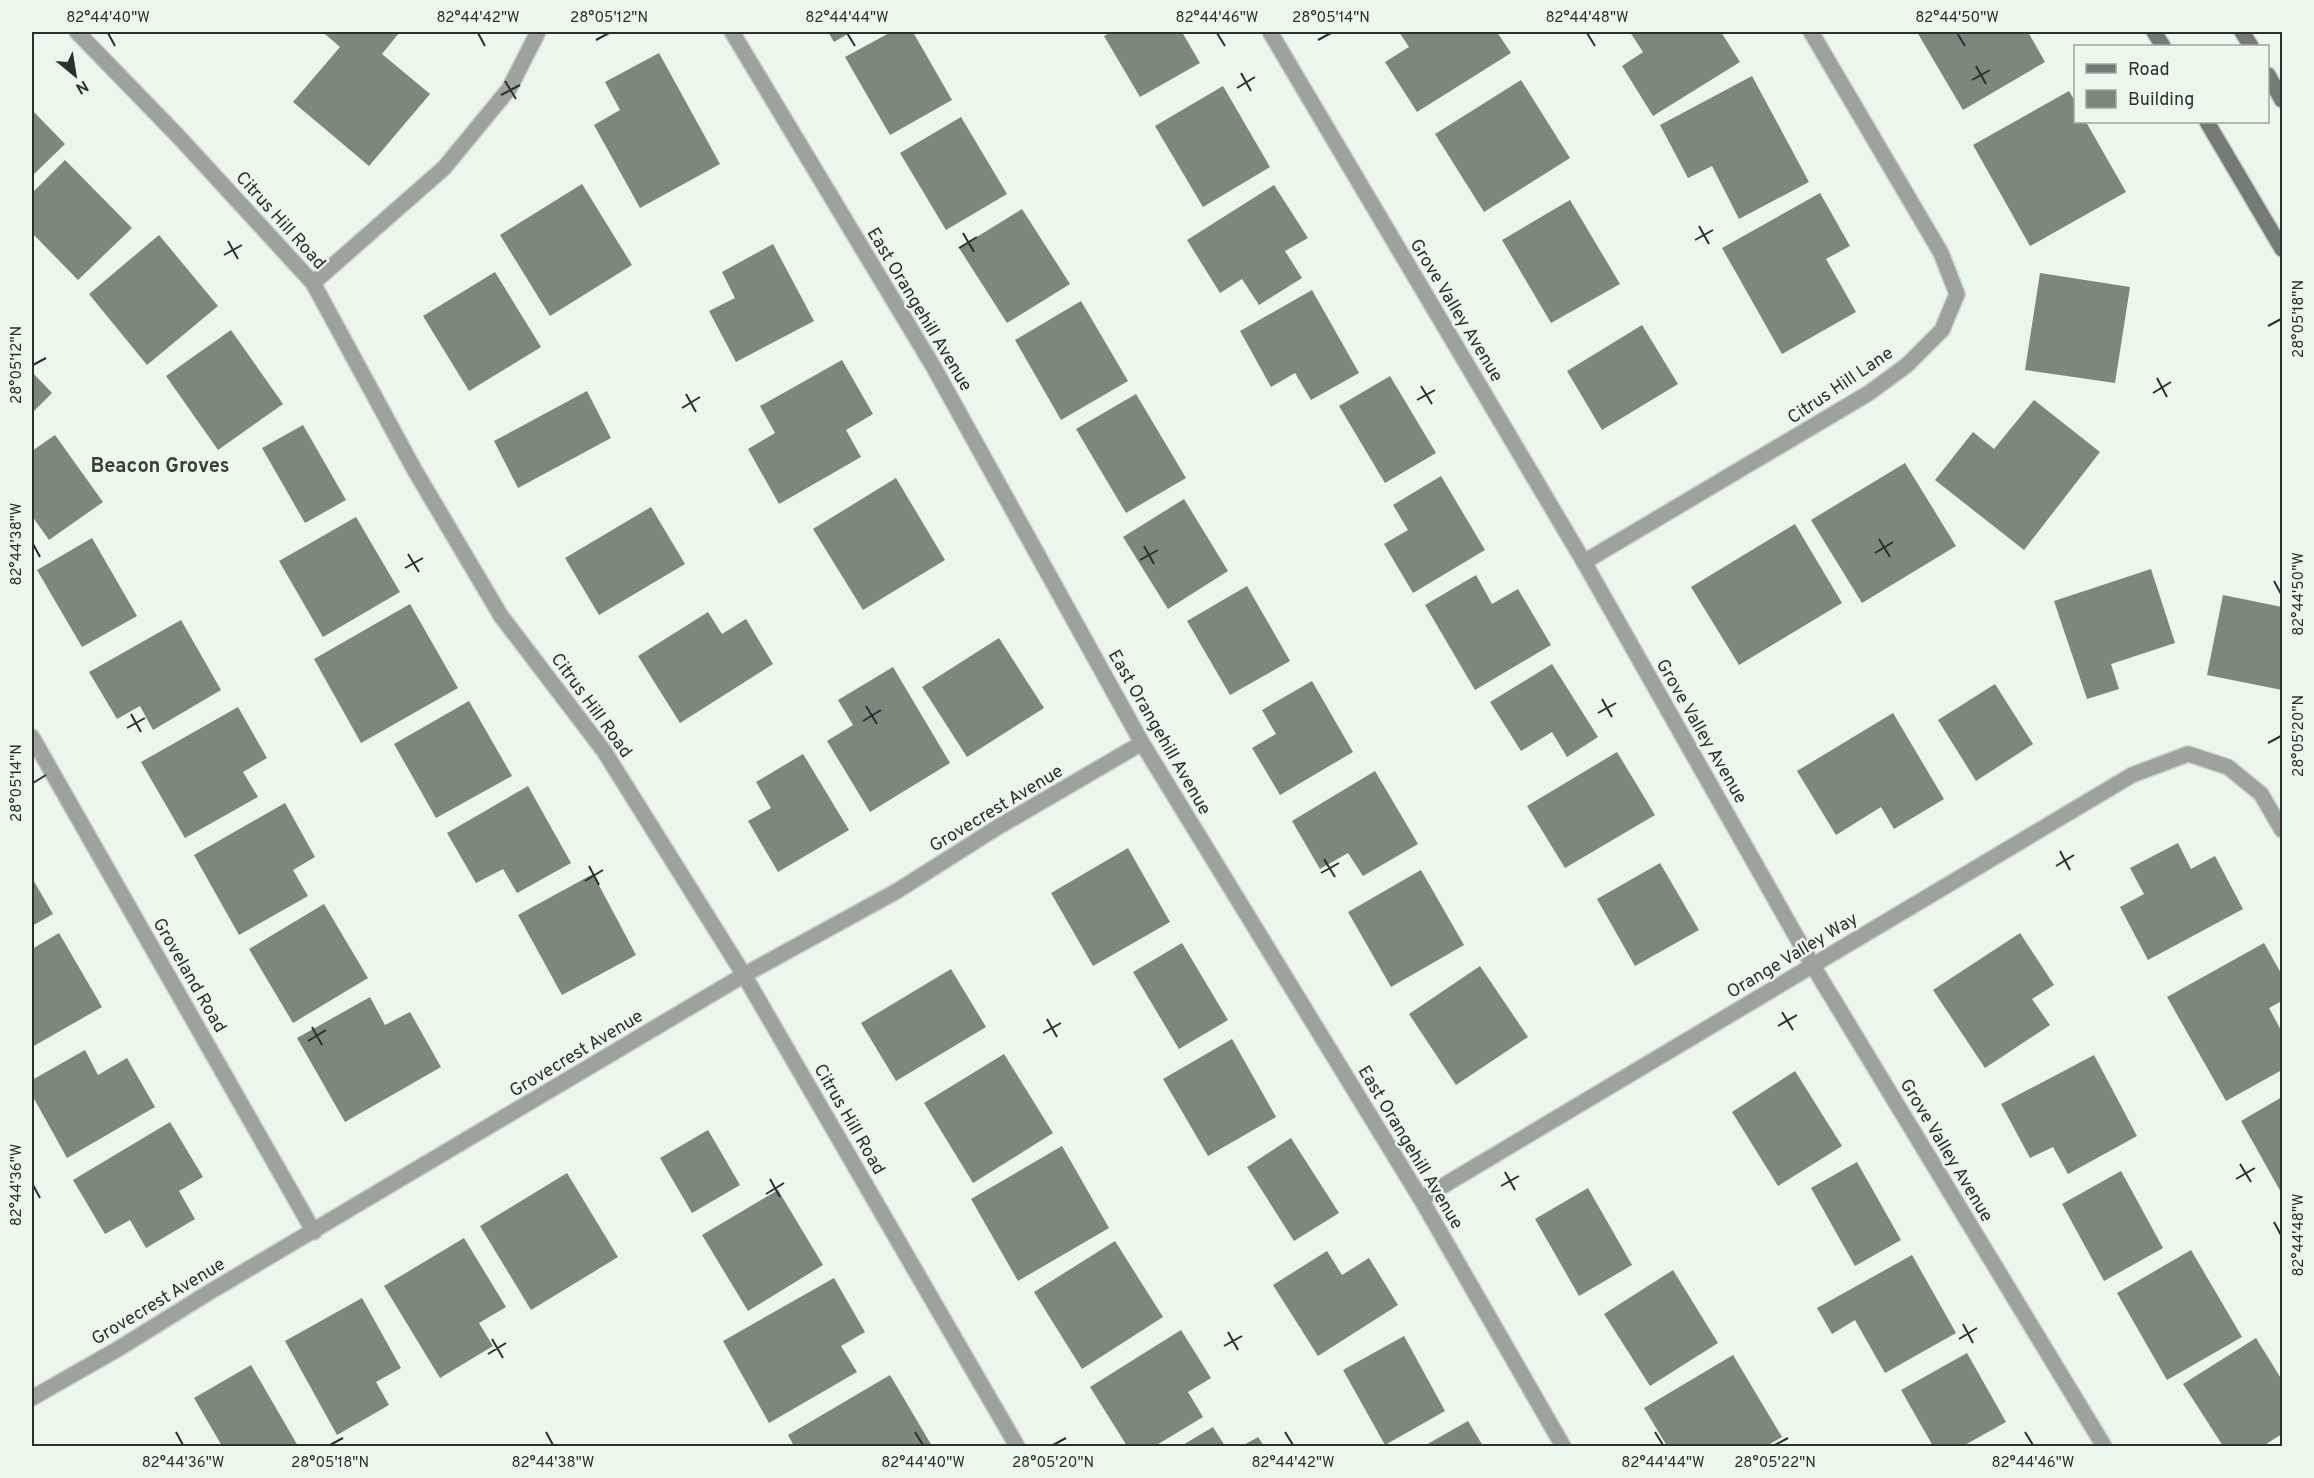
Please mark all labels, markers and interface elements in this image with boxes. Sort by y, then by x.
text: 82°44'40"W [66,9,150,28]
text: 82°44'42"W [436,9,520,28]
text: 28°05'12"N [570,9,648,28]
text: 82°44'44"W [805,9,889,28]
text: 82°44'46"W [1176,9,1258,28]
text: 28°05'14"N [1292,9,1370,28]
text: 82°44'48"W [1545,9,1629,28]
text: 82°44'50"W [1915,9,1999,28]
north arrow [45,45,105,105]
legend [2074,45,2269,123]
text: Road [2128,59,2170,82]
text: N [72,75,91,98]
text: Building [2128,89,2194,112]
street label: Citrus Hill Road [230,167,330,275]
street label: East Orangehill Avenue [861,224,977,396]
street label: Grove Valley Avenue [1404,235,1508,387]
text: 28°05'18"N [2290,280,2309,358]
text: 28°05'12"N [8,326,27,404]
street label: Citrus Hill Lane [1784,342,1898,430]
district label: Beacon Groves [90,454,230,480]
text: 82°44'38"W [8,503,27,585]
text: 82°44'50"W [2290,552,2309,636]
street label: East Orangehill Avenue [1102,646,1215,819]
street label: Citrus Hill Road [545,649,637,763]
street label: Grove Valley Avenue [1650,655,1751,808]
text: 28°05'20"N [2290,695,2309,777]
text: 28°05'14"N [8,744,27,822]
street label: Grovecrest Avenue [926,760,1068,858]
street label: Orange Valley Way [1723,908,1863,1004]
street label: Groveland Road [147,914,231,1037]
street label: Grovecrest Avenue [506,1005,648,1103]
street label: Citrus Hill Road [808,1060,890,1179]
street label: East Orangehill Avenue [1352,1062,1468,1234]
street label: Grove Valley Avenue [1894,1075,1998,1227]
text: 82°44'36"W [8,1144,27,1226]
text: 82°44'48"W [2290,1193,2309,1277]
street label: Grovecrest Avenue [88,1253,230,1351]
text: 82°44'36"W [142,1454,224,1473]
text: 28°05'18"N [291,1454,369,1473]
text: 82°44'38"W [512,1454,594,1473]
text: 82°44'40"W [881,1454,965,1473]
text: 28°05'20"N [1012,1454,1094,1473]
text: 82°44'42"W [1251,1454,1335,1473]
text: 82°44'44"W [1621,1454,1705,1473]
text: 28°05'22"N [1734,1454,1816,1473]
text: 82°44'46"W [1992,1454,2074,1473]

